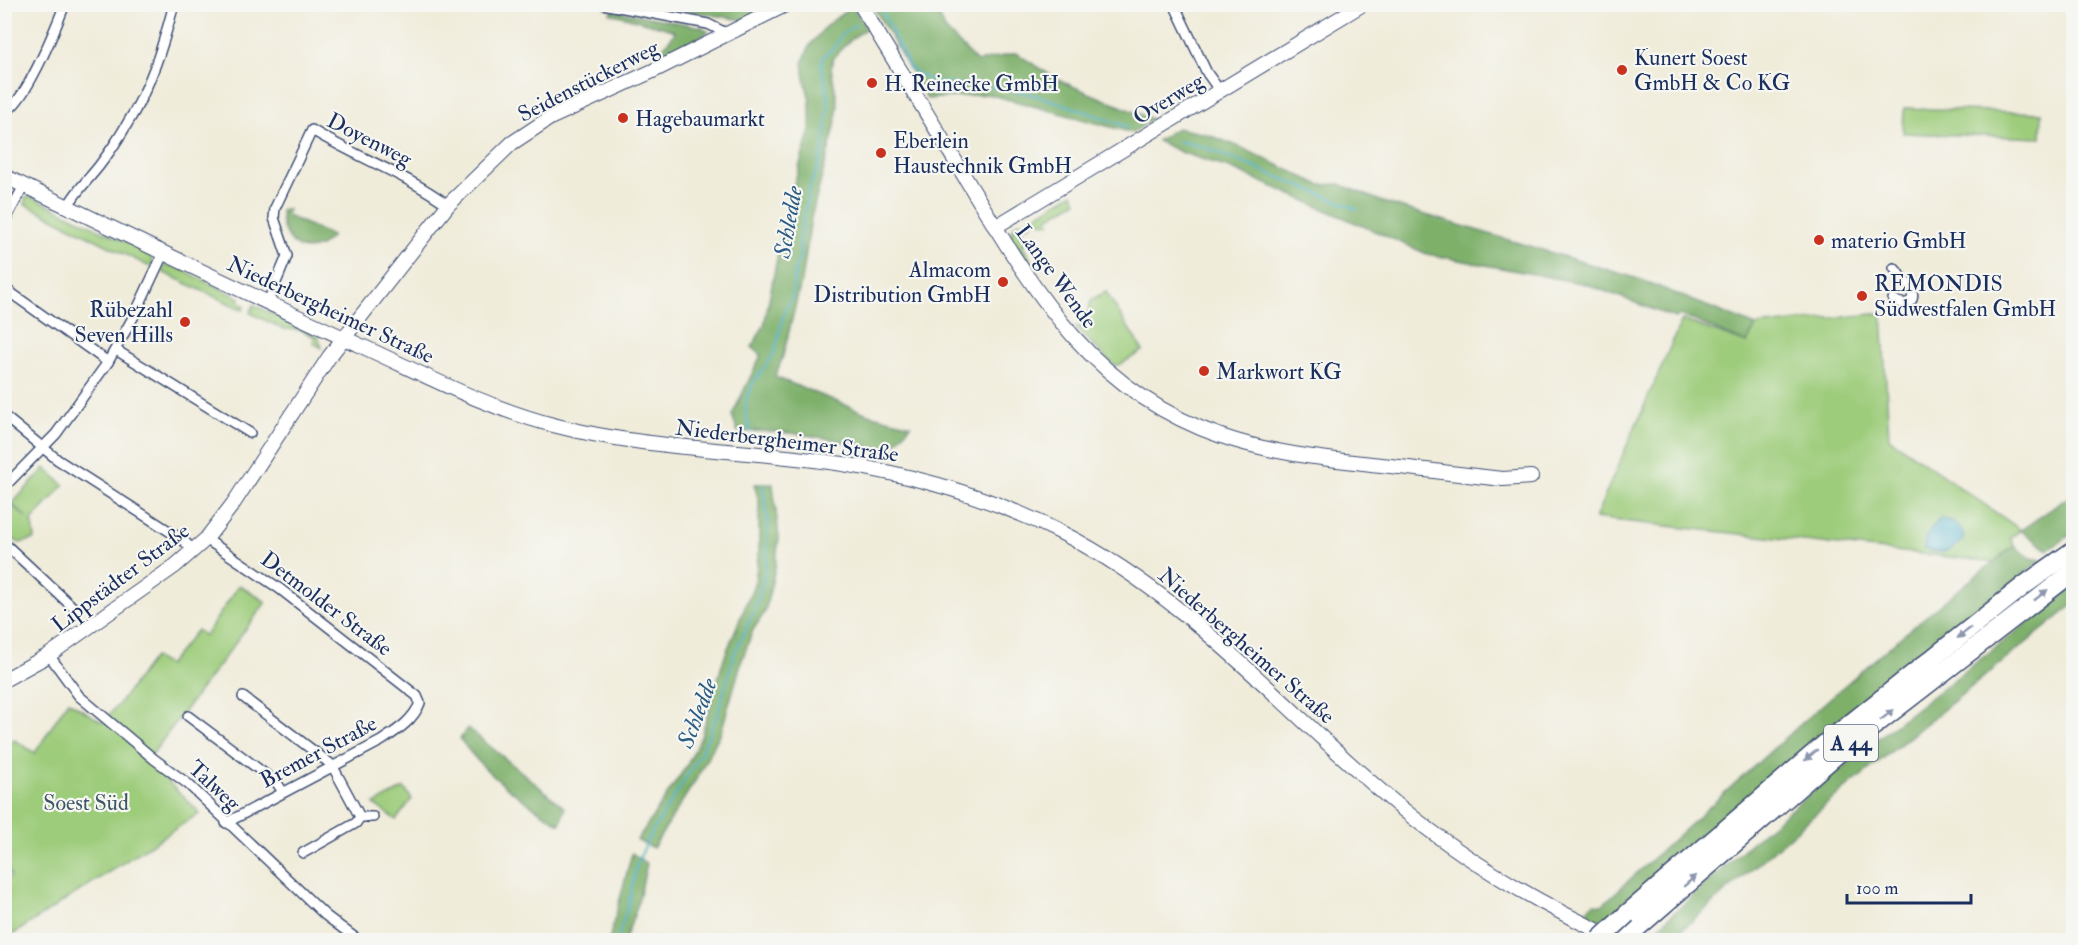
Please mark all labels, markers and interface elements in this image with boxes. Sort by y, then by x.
street label: Seidenstückerweg [513,33,665,128]
place label: Kunert Soest GmbH & Co KG [1634,44,1790,97]
marker: Kunert Soest GmbH & Co KG [1615,63,1629,77]
street label: Overweg [1128,66,1210,131]
place label: H. Reinecke GmbH [884,70,1059,98]
marker: H. Reinecke GmbH [865,76,879,90]
place label: Hagebaumarkt [635,105,765,133]
street label: Doyenweg [322,107,418,174]
marker: Hagebaumarkt [616,111,630,125]
place label: Eberlein Haustechnik GmbH [893,127,1072,180]
marker: Eberlein Haustechnik GmbH [874,146,888,160]
water label: Schledde [767,183,810,262]
street label: Lange Wende [1009,219,1103,334]
place label: materio GmbH [1831,227,1967,255]
marker: materio GmbH [1812,233,1826,247]
street label: Niederbergheimer Straße [223,250,438,370]
place label: Almacom Distribution GmbH [813,256,991,309]
place label: REMONDIS Südwestfalen GmbH [1874,270,2056,323]
marker: Almacom Distribution GmbH [996,275,1010,289]
marker: REMONDIS Südwestfalen GmbH [1855,289,1869,303]
place label: Rübezahl Seven Hills [74,296,173,349]
marker: Rübezahl Seven Hills [178,315,192,329]
place label: Markwort KG [1216,358,1342,386]
marker: Markwort KG [1197,364,1211,378]
street label: Niederbergheimer Straße [674,413,900,469]
street label: Lippstädter Straße [46,517,196,640]
street label: Detmolder Straße [255,545,398,662]
street label: Niederbergheimer Straße [1152,561,1340,730]
one-way arrow [2034,590,2049,602]
one-way arrow [1956,627,1972,640]
water label: Schledde [670,673,725,754]
street label: Bremer Straße [255,709,382,794]
one-way arrow [1880,709,1895,721]
road number: A 44 [1824,725,1878,761]
one-way arrow [1804,748,1819,762]
street label: Talweg [182,754,247,818]
park label: Soest Süd [43,789,129,817]
scale bar [1847,867,1972,905]
one-way arrow [1682,875,1697,888]
text: 100 m [1856,877,1899,900]

